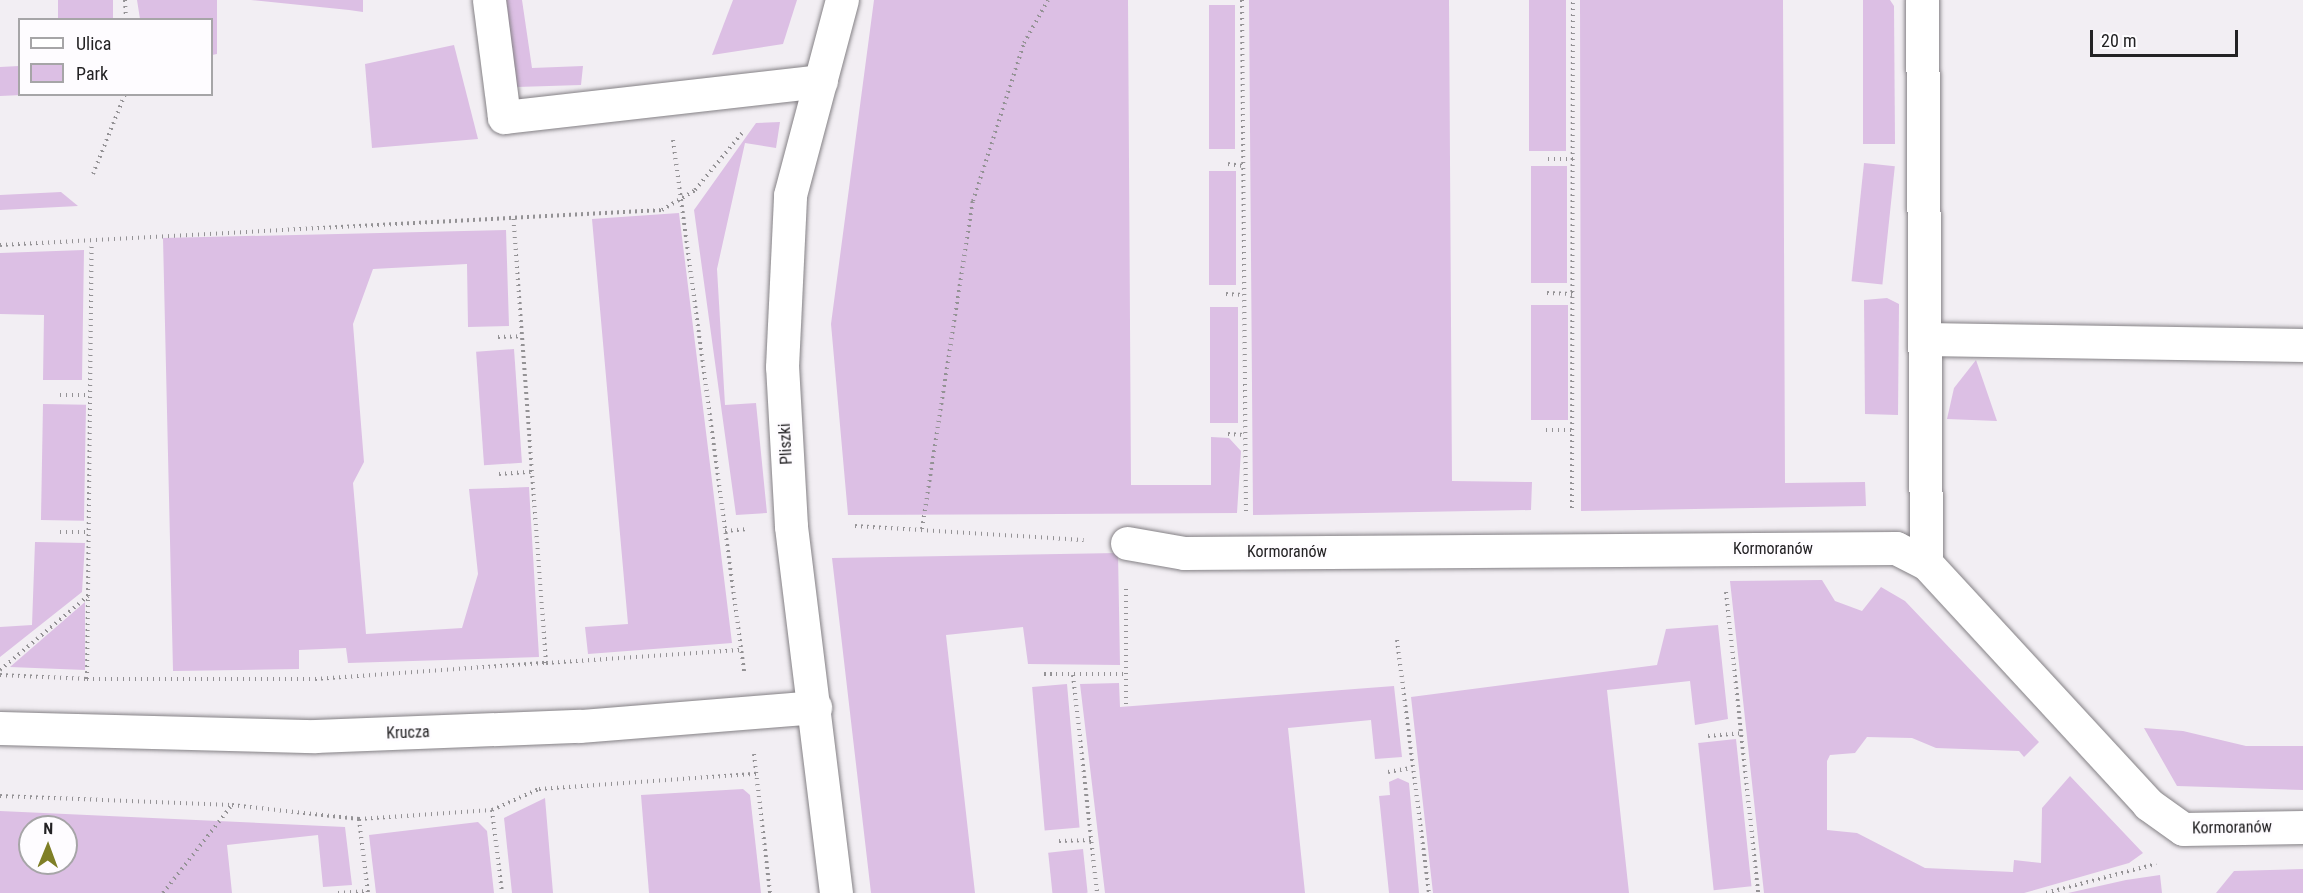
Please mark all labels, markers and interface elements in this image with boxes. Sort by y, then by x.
legend [18,18,213,96]
scale bar [2093,18,2242,56]
text: 20 m [2101,30,2136,51]
text: Ulica [76,33,111,54]
text: Park [76,63,108,84]
street label: Pliszki [775,423,797,465]
street label: Kormoranów [1733,539,1813,559]
street label: Kormoranów [1247,542,1327,562]
street label: Krucza [386,723,430,743]
north arrow [18,815,78,875]
street label: Kormoranów [2192,818,2272,838]
text: N [43,819,53,838]

